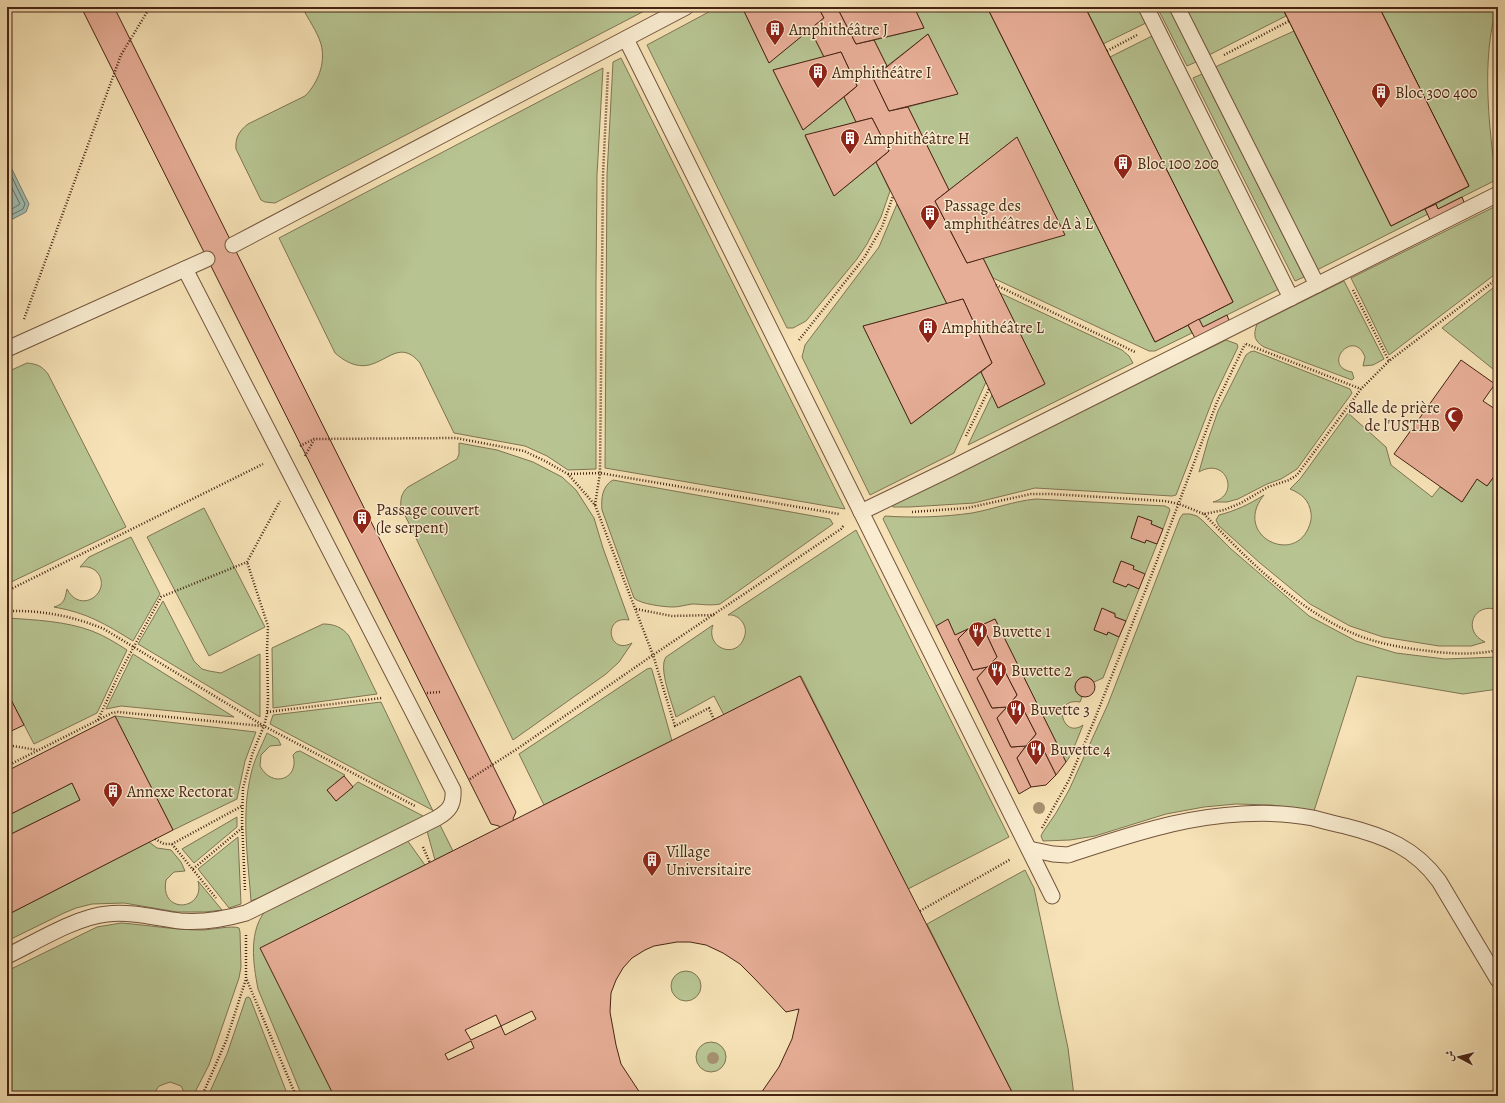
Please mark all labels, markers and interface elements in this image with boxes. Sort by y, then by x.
building icon: Amphithéâtre J [764,18,786,46]
place label: Amphithéâtre J [788,19,888,41]
building icon: Amphithéâtre I [807,61,829,89]
place label: Amphithéâtre I [831,62,932,84]
building icon: Bloc 300 400 [1370,81,1392,109]
place label: Bloc 300 400 [1395,82,1478,104]
building icon: Amphithéâtre H [839,127,861,155]
place label: Amphithéâtre H [863,128,970,150]
building icon: Bloc 100 200 [1112,152,1134,180]
place label: Bloc 100 200 [1137,153,1219,175]
place label: Passage des amphithéâtres de A à L [944,195,1094,235]
building icon: Passage des amphithéâtres de A à L [919,203,941,231]
building icon: Amphithéâtre L [917,316,939,344]
place label: Amphithéâtre L [941,317,1045,339]
place label: Salle de prière de l'USTHB [1348,397,1440,437]
mosque icon: Salle de prière de l'USTHB [1443,405,1465,433]
place label: Passage couvert (le serpent) [376,499,479,539]
building icon: Passage couvert (le serpent) [351,507,373,535]
restaurant icon: Buvette 1 [967,620,989,648]
place label: Buvette 1 [992,621,1051,643]
restaurant icon: Buvette 2 [986,659,1008,687]
place label: Buvette 2 [1011,660,1072,682]
restaurant icon: Buvette 3 [1005,698,1027,726]
place label: Buvette 3 [1030,699,1090,721]
restaurant icon: Buvette 4 [1025,738,1047,766]
place label: Buvette 4 [1050,739,1110,761]
building icon: Annexe Rectorat [102,780,124,808]
place label: Annexe Rectorat [126,781,233,803]
place label: Village Universitaire [665,841,751,881]
building icon: Village Universitaire [641,849,663,877]
north arrow [1439,1037,1479,1077]
text: ش [1441,1049,1458,1062]

